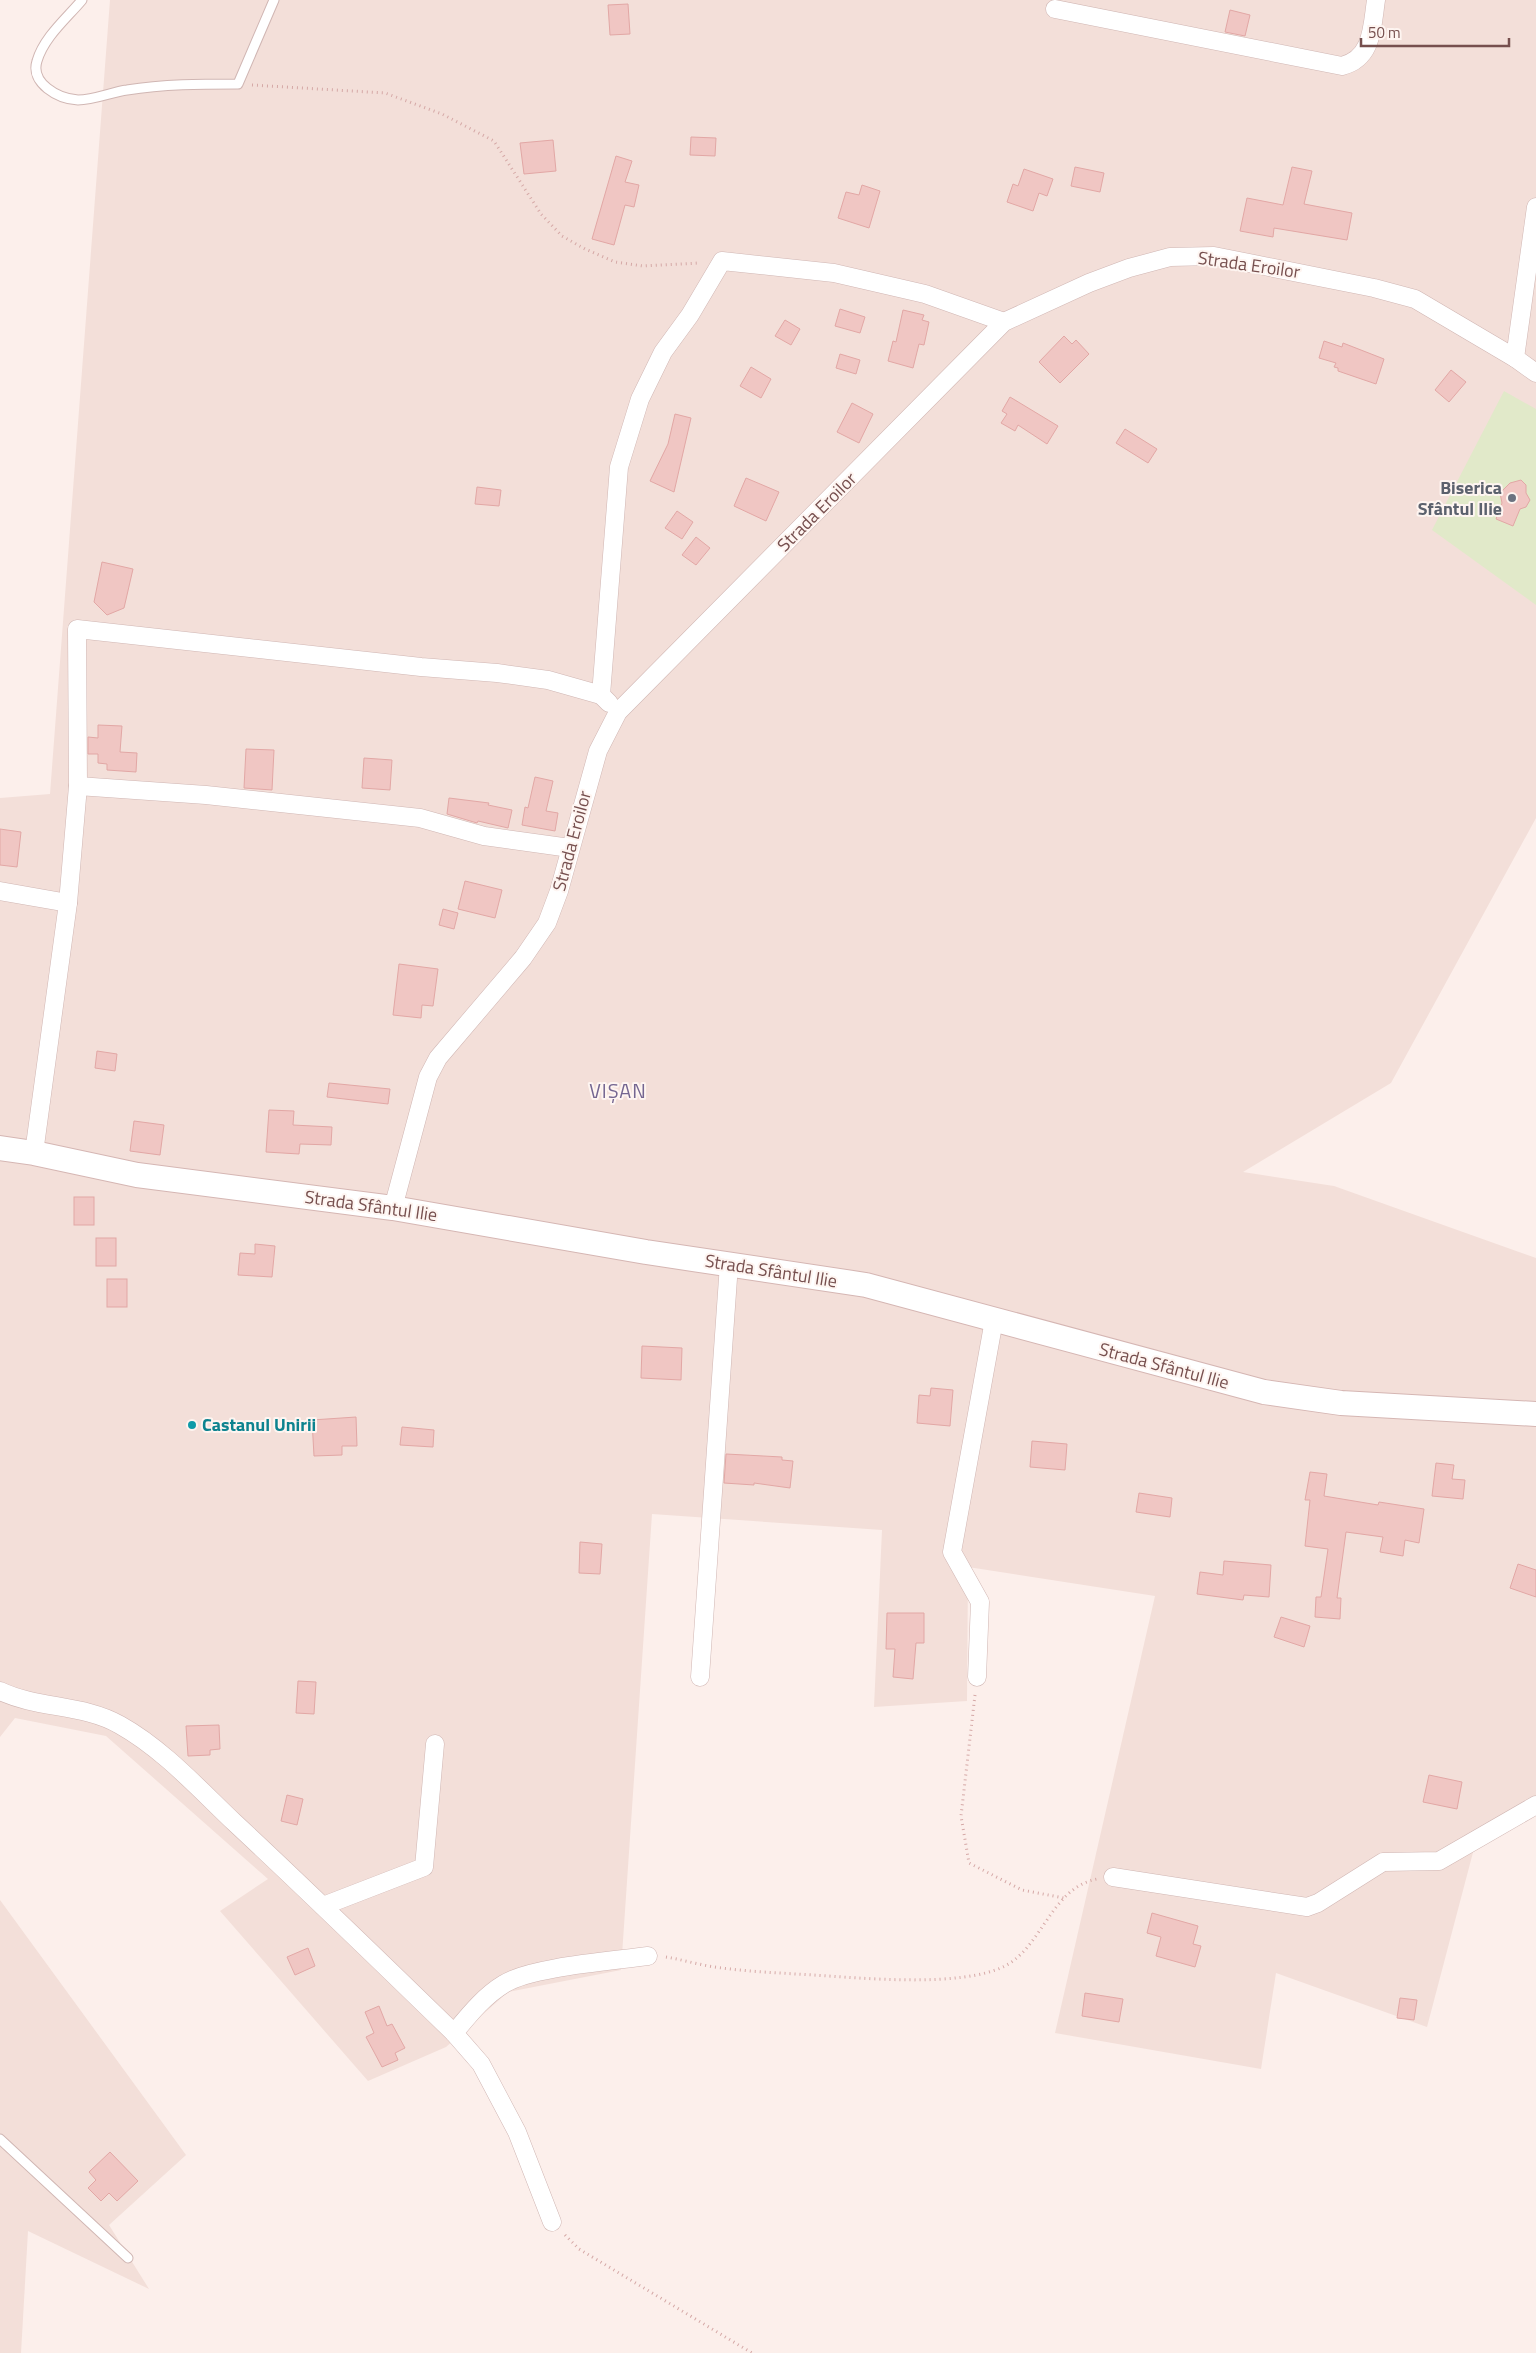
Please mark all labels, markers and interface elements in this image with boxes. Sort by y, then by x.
scale bar [1361,15,1508,47]
text: 50 m [1368,21,1401,44]
street label: Strada Eroilor [1196,244,1302,285]
street label: Strada Eroilor [771,466,863,558]
place label: Biserica Sfântul Ilie [1418,474,1502,522]
marker: Biserica Sfântul Ilie [1506,492,1518,504]
street label: Strada Eroilor [545,788,598,894]
district label: VIȘAN [589,1075,647,1106]
street label: Strada Sfântul Ilie [303,1183,439,1228]
street label: Strada Sfântul Ilie [703,1247,839,1294]
street label: Strada Sfântul Ilie [1096,1335,1232,1396]
place label: Castanul Unirii [202,1411,316,1438]
marker: Castanul Unirii [186,1419,198,1431]

